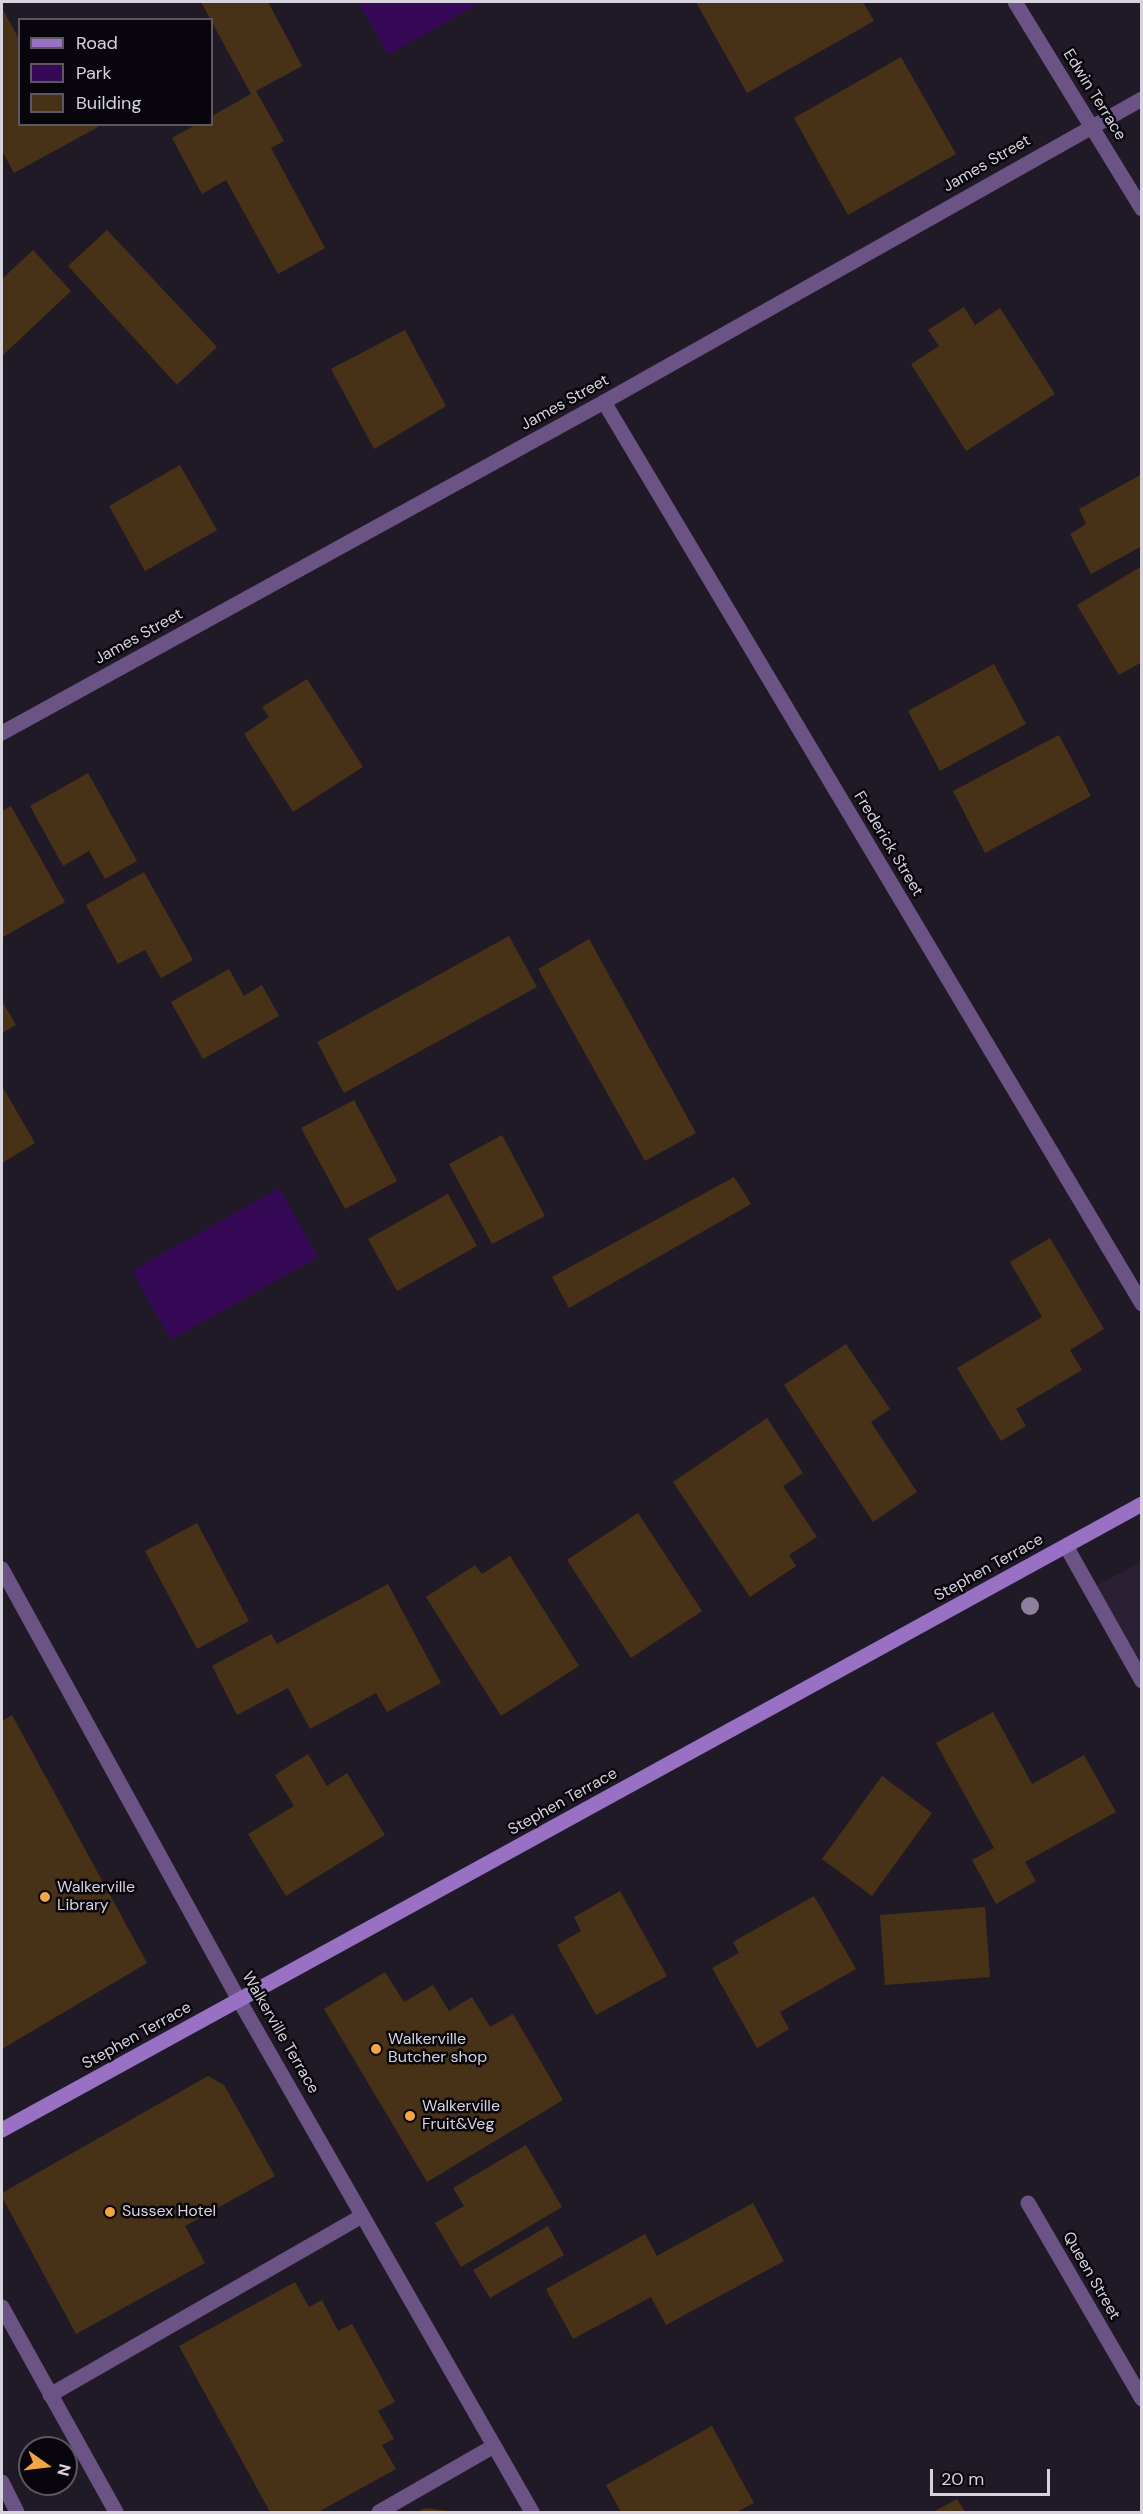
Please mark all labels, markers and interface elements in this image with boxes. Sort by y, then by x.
legend [18,18,213,126]
text: Road [76,31,118,55]
street label: Edwin Terrace [1058,46,1130,144]
text: Park [76,61,112,85]
text: Building [76,91,141,115]
street label: James Street [940,131,1034,197]
street label: James Street [518,371,612,435]
street label: James Street [92,605,186,669]
street label: Frederick Street [849,788,927,900]
street label: Stephen Terrace [931,1530,1047,1606]
street label: Stephen Terrace [505,1764,621,1840]
place label: Walkerville Library [57,1878,135,1916]
marker: Walkerville Library [38,1890,52,1904]
street label: Walkerville Terrace [237,1969,323,2097]
street label: Stephen Terrace [79,1998,195,2074]
place label: Walkerville Butcher shop [388,2030,487,2068]
marker: Walkerville Butcher shop [369,2042,383,2056]
place label: Walkerville Fruit&Veg [422,2097,500,2135]
marker: Walkerville Fruit&Veg [403,2109,417,2123]
place label: Sussex Hotel [122,2202,216,2222]
marker: Sussex Hotel [103,2205,117,2219]
street label: Queen Street [1058,2229,1124,2323]
north arrow [18,2436,78,2496]
scale bar [933,2457,1053,2495]
text: N [52,2462,76,2478]
text: 20 m [941,2467,984,2491]

